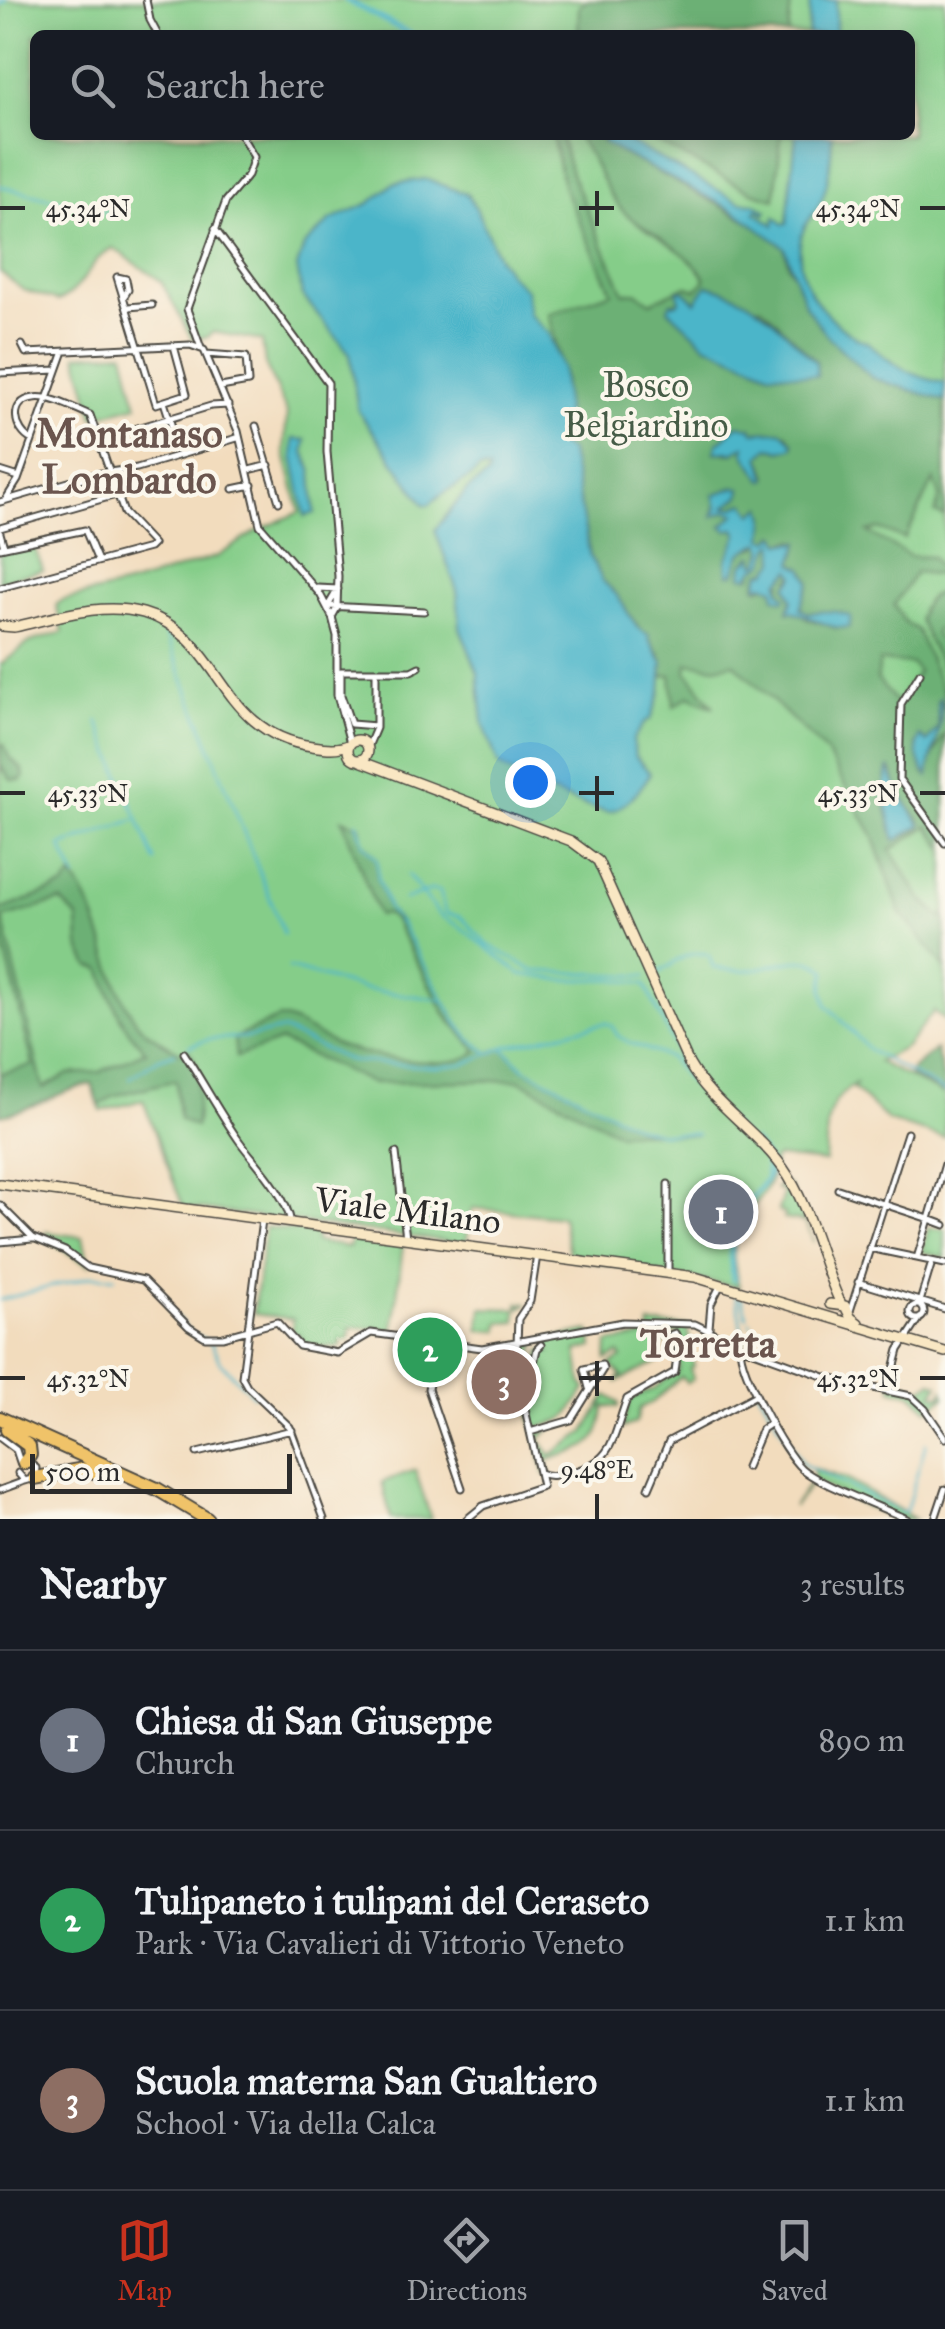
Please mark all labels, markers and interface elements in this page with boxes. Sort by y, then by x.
search box [30,30,915,140]
icon: search [65,58,120,113]
text: Search here [145,62,325,108]
text: 45.34°N [46,193,130,224]
text: 45.34°N [816,193,900,224]
park label: Bosco Belgiardino [564,364,728,447]
district label: Montanaso Lombardo [35,409,223,504]
your location [505,757,556,808]
text: 45.33°N [48,778,128,809]
text: 45.33°N [818,778,898,809]
pin: 1 [688,1174,754,1250]
street label: Viale Milano [312,1178,503,1244]
pin: 2 [398,1312,462,1388]
district label: Torretta [640,1319,777,1368]
pin: 3 [472,1344,536,1420]
text: 45.32°N [47,1363,129,1394]
text: 45.32°N [817,1363,899,1394]
scale bar [30,1449,292,1494]
text: 500 m [45,1454,120,1489]
text: 9.48°E [560,1454,634,1485]
text: Nearby [40,1558,165,1610]
text: 3 results [800,1565,905,1604]
text: Chiesa di San Giuseppe [135,1698,492,1744]
text: 1 [66,1721,79,1760]
text: 890 m [818,1721,905,1760]
text: Church [135,1744,235,1783]
text: Tulipaneto i tulipani del Ceraseto [135,1878,649,1924]
text: 2 [65,1901,80,1940]
text: 1.1 km [824,1901,905,1940]
text: Park · Via Cavalieri di Vittorio Veneto [135,1924,624,1963]
text: Scuola materna San Gualtiero [135,2058,597,2104]
text: 3 [66,2081,79,2120]
text: 1.1 km [824,2081,905,2120]
text: School · Via della Calca [135,2104,436,2143]
tab: Map [117,2213,172,2308]
tab: Directions [406,2213,527,2308]
tab: Saved [761,2213,828,2308]

